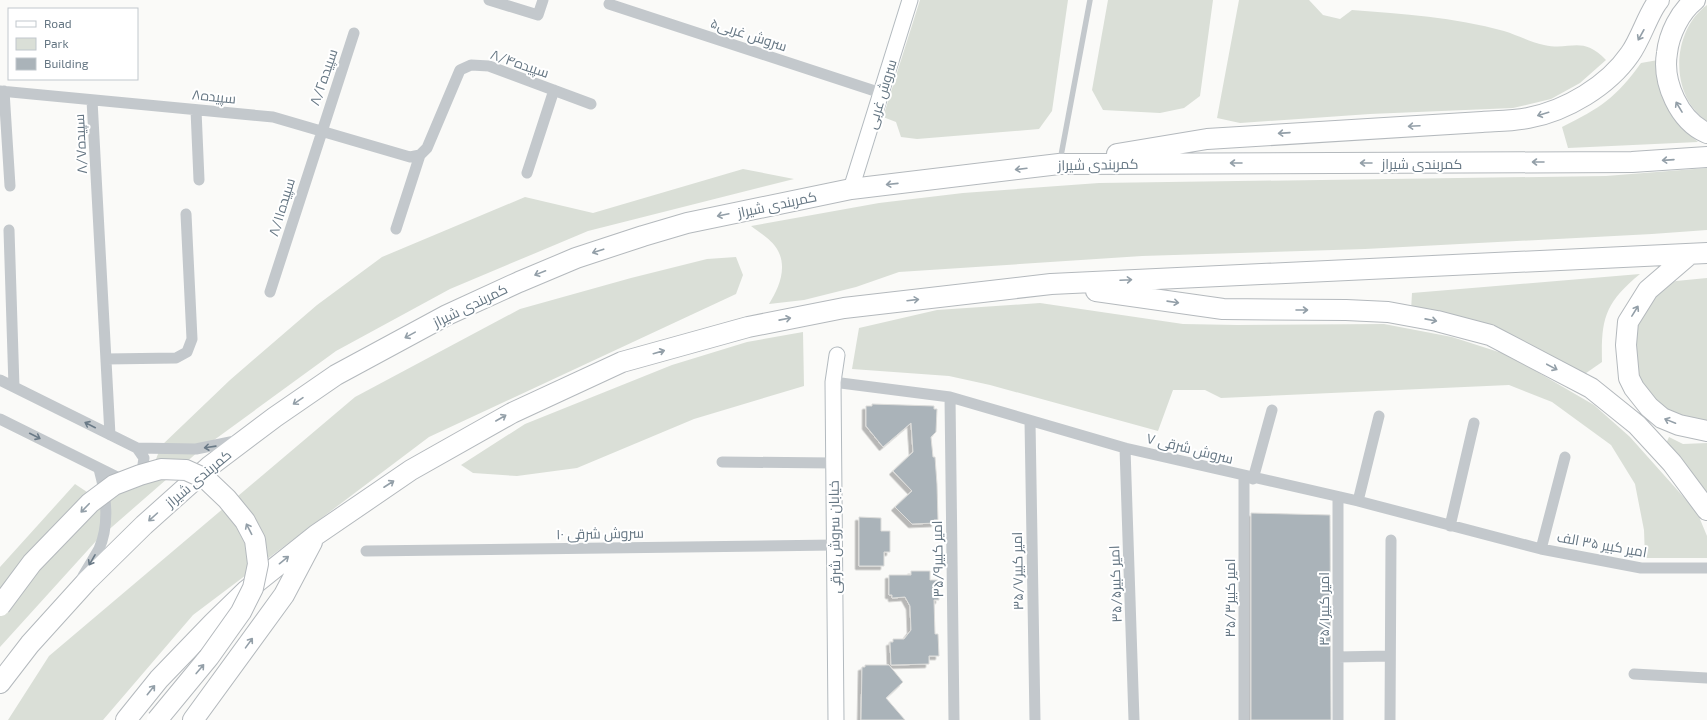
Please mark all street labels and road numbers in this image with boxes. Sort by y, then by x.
street label: سروش غربی۵ [709,14,789,54]
street label: سپیده۸/۴ [488,45,551,83]
street label: سپیده۸/۲ [305,46,343,108]
street label: سروش غربی [862,57,900,131]
street label: سپیده۸ [191,85,237,109]
street label: سپیده۸/۷ [70,113,92,175]
street label: کمربندی شیراز [1056,155,1139,173]
street label: کمربندی شیراز [1381,155,1462,172]
street label: سپیده۸/۱۱ [264,176,300,239]
street label: کمربندی شیراز [735,187,818,221]
street label: کمربندی شیراز [429,280,510,331]
street label: سروش شرقی ۷ [1145,429,1235,467]
street label: کمربندی شیراز [161,446,234,511]
street label: خیابان سروش شرقی [825,480,843,594]
street label: امیر کبیر۳۵/۹ [928,520,946,598]
street label: سروش شرقی ۱۰ [556,524,644,542]
street label: امیر کبیر ۳۵ الف [1556,528,1648,560]
street label: امیر کبیر۳۵/۷ [1008,532,1026,610]
street label: امیر کبیر۳۵/۵ [1105,545,1125,623]
street label: امیر کبیر۳۵/۳ [1221,558,1238,638]
street label: امیر کبیر۳۵/۱ [1315,572,1332,646]

